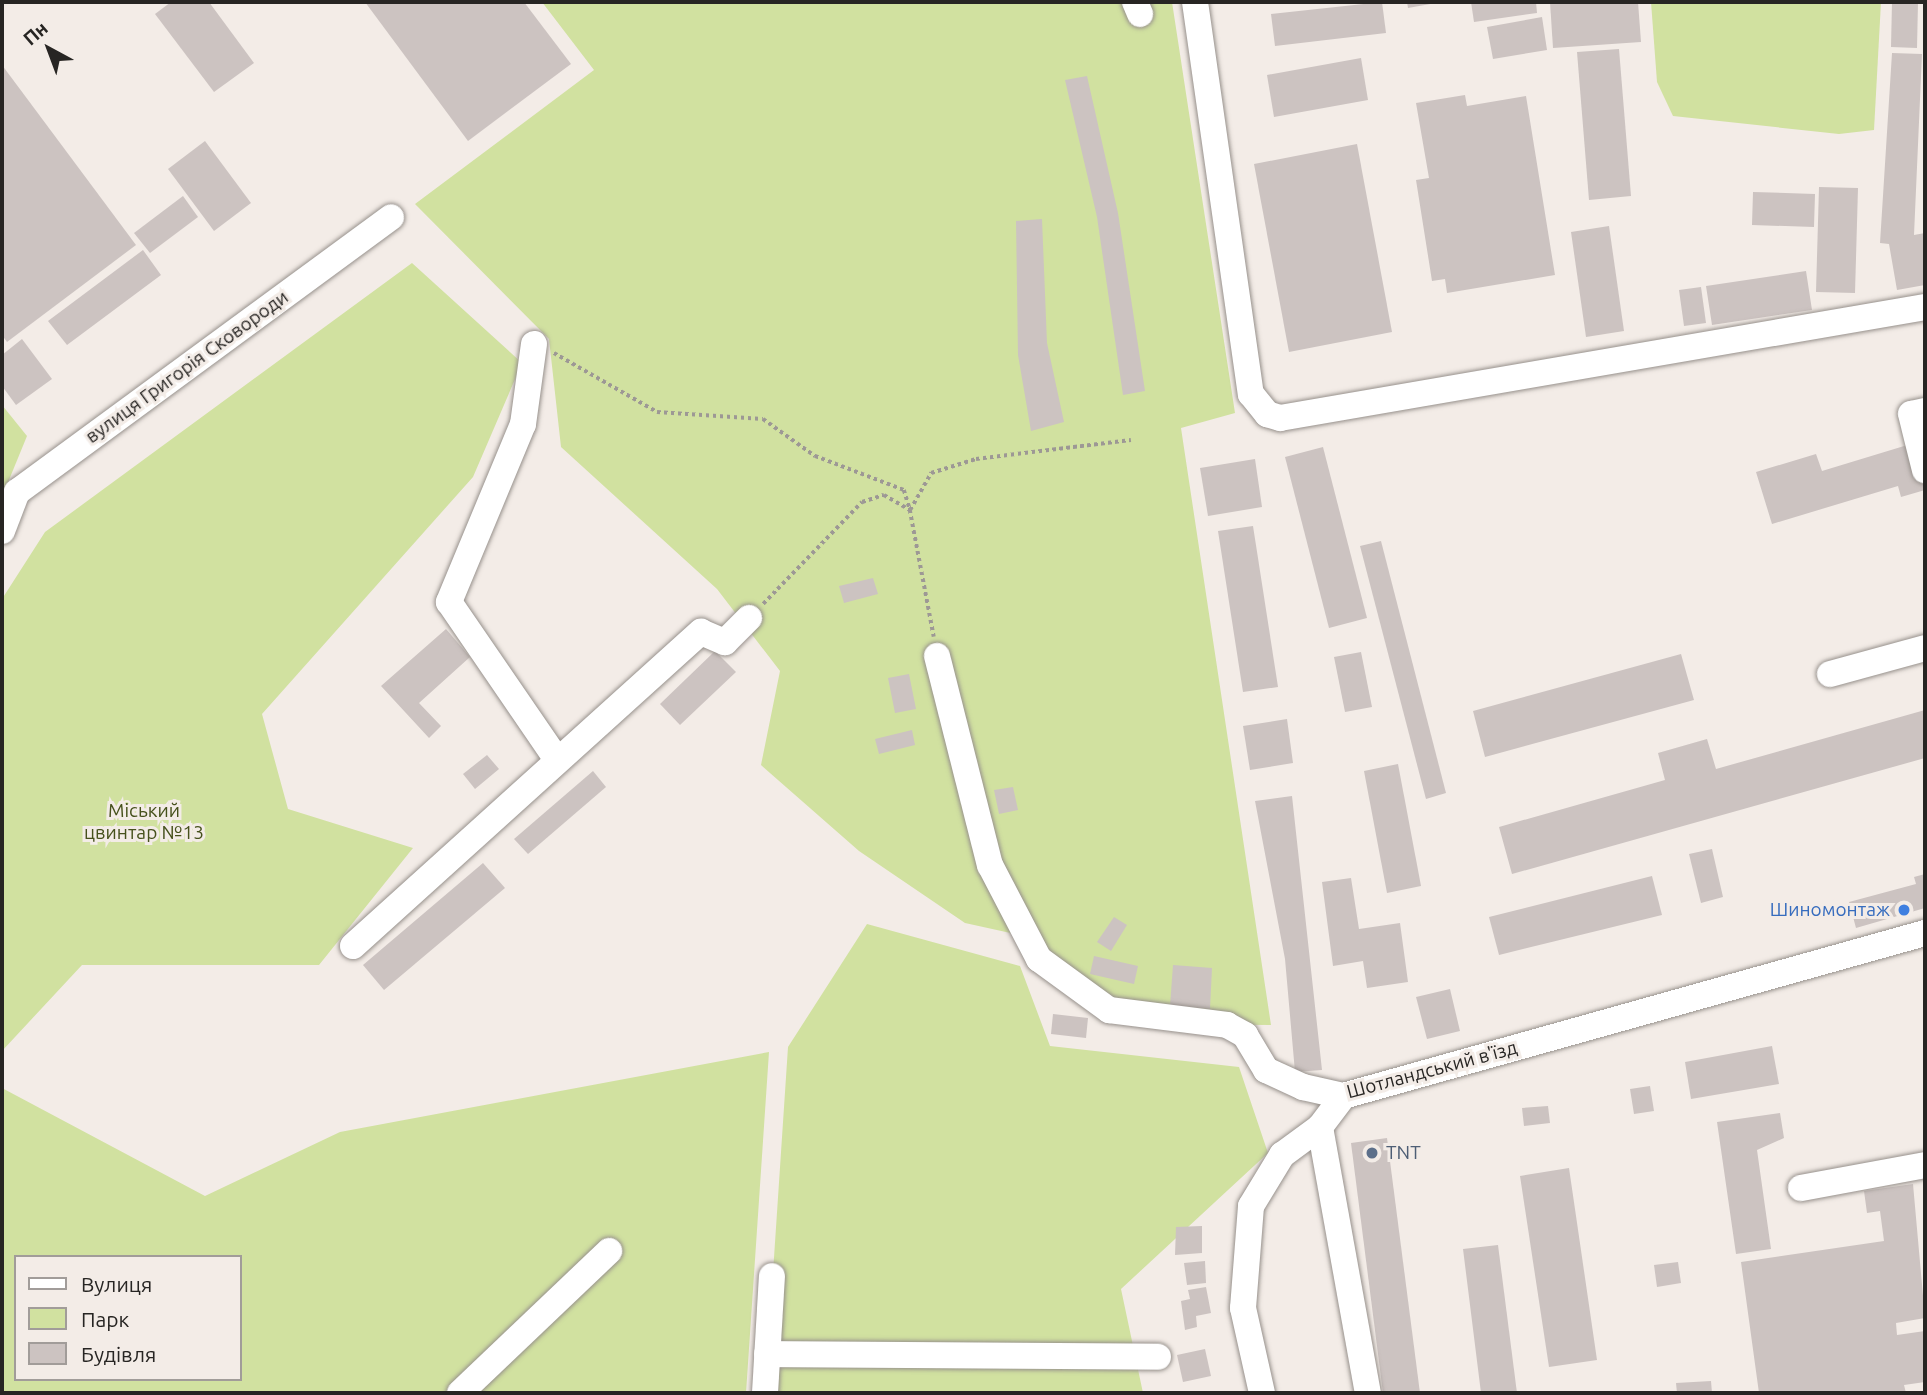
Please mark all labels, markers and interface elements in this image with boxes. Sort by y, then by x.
north arrow [14,14,84,84]
text: Пн [19,17,52,50]
street label: вулиця Григорія Сковороди [81,286,293,448]
park label: Міський цвинтар №13 [84,800,204,844]
place label: Шиномонтаж [1770,899,1890,921]
marker: Шиномонтаж [1896,902,1912,918]
street label: Шотландський в'їзд [1344,1036,1520,1104]
place label: TNT [1386,1142,1421,1164]
marker: TNT [1364,1145,1380,1161]
legend [14,1255,242,1381]
text: Вулиця [81,1272,152,1296]
text: Парк [81,1307,129,1331]
text: Будівля [81,1342,156,1366]

